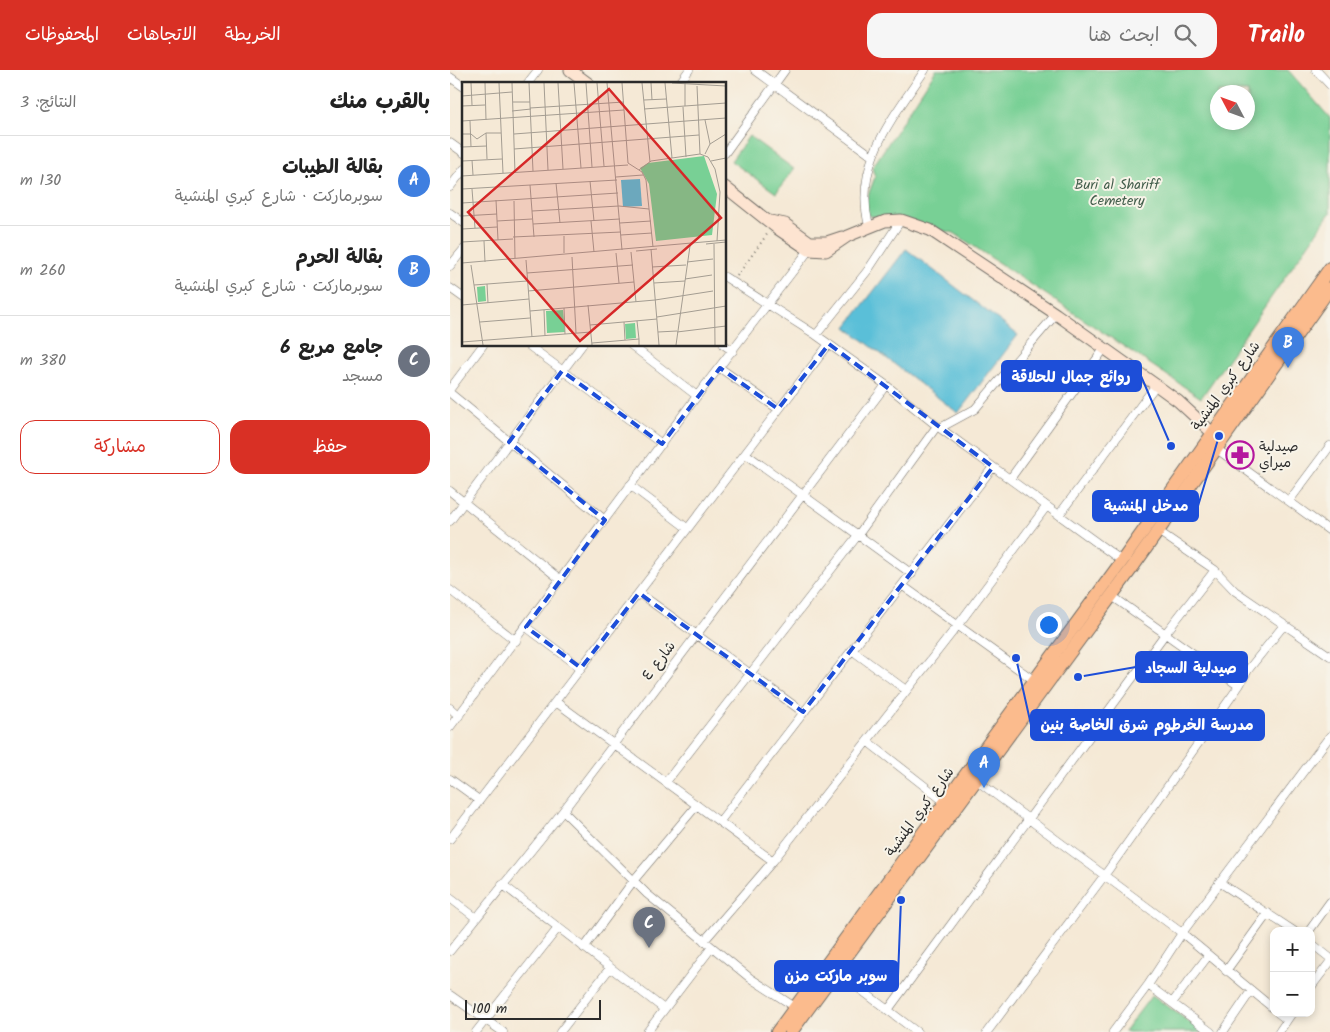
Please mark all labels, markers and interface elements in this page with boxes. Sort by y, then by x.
search box [867,13,1217,58]
text: Trailo [1247,16,1305,55]
text: المحفوظات [25,21,99,50]
text: الاتجاهات [127,21,197,50]
text: الخريطة [225,21,281,50]
text: ابحث هنا [1088,21,1159,51]
icon: search [1171,21,1199,49]
inset map [462,82,726,346]
north arrow [1210,85,1255,130]
text: بالقرب منك [330,86,430,119]
text: النتائج: 3 [20,90,76,115]
text: بقالة الطيبات [282,153,383,183]
text: 130 m [20,168,61,193]
text: A [409,168,419,193]
park label: Buri al Shariff Cemetery [1075,174,1161,212]
text: سوبرماركت · شارع كبري المنشية [175,184,383,209]
text: بقالة الحرم [295,243,383,273]
text: 260 m [20,258,65,283]
text: B [409,258,419,283]
text: سوبرماركت · شارع كبري المنشية [175,274,383,299]
pin: B [1272,327,1304,368]
text: جامع مربع 6 [280,333,383,363]
street label: شارع كبري المنشية [1186,337,1266,435]
text: 380 m [20,348,66,373]
text: C [409,348,419,373]
callout: روائع جمال للحلاقة [1002,361,1141,391]
text: مسجد [342,364,383,389]
text: روائع جمال للحلاقة [1012,366,1131,390]
button: مشاركة [20,420,220,474]
button: حفظ [230,420,430,474]
place label: صيدلية ميراي [1259,436,1298,474]
pharmacy icon: صيدلية ميراي [1225,440,1255,470]
callout: مدخل المنشية [1093,491,1198,521]
text: مدخل المنشية [1104,495,1188,519]
your location [1036,612,1062,638]
street label: شارع ٤ [637,636,681,686]
callout: صيدلية السجاد [1136,652,1247,682]
text: صيدلية السجاد [1145,657,1237,681]
callout: مدرسة الخرطوم شرق الخاصة بنين [1031,710,1264,740]
text: مدرسة الخرطوم شرق الخاصة بنين [1041,714,1254,738]
pin: A [968,747,1000,788]
street label: شارع كبري المنشية [880,763,960,861]
pin: C [633,907,665,948]
map controls [1270,927,1315,1017]
button: + [1270,927,1315,972]
callout: سوبر ماركت مزن [775,961,898,991]
text: سوبر ماركت مزن [785,965,887,989]
button: − [1270,972,1315,1017]
scale bar [465,997,601,1020]
text: 100 m [472,998,507,1020]

